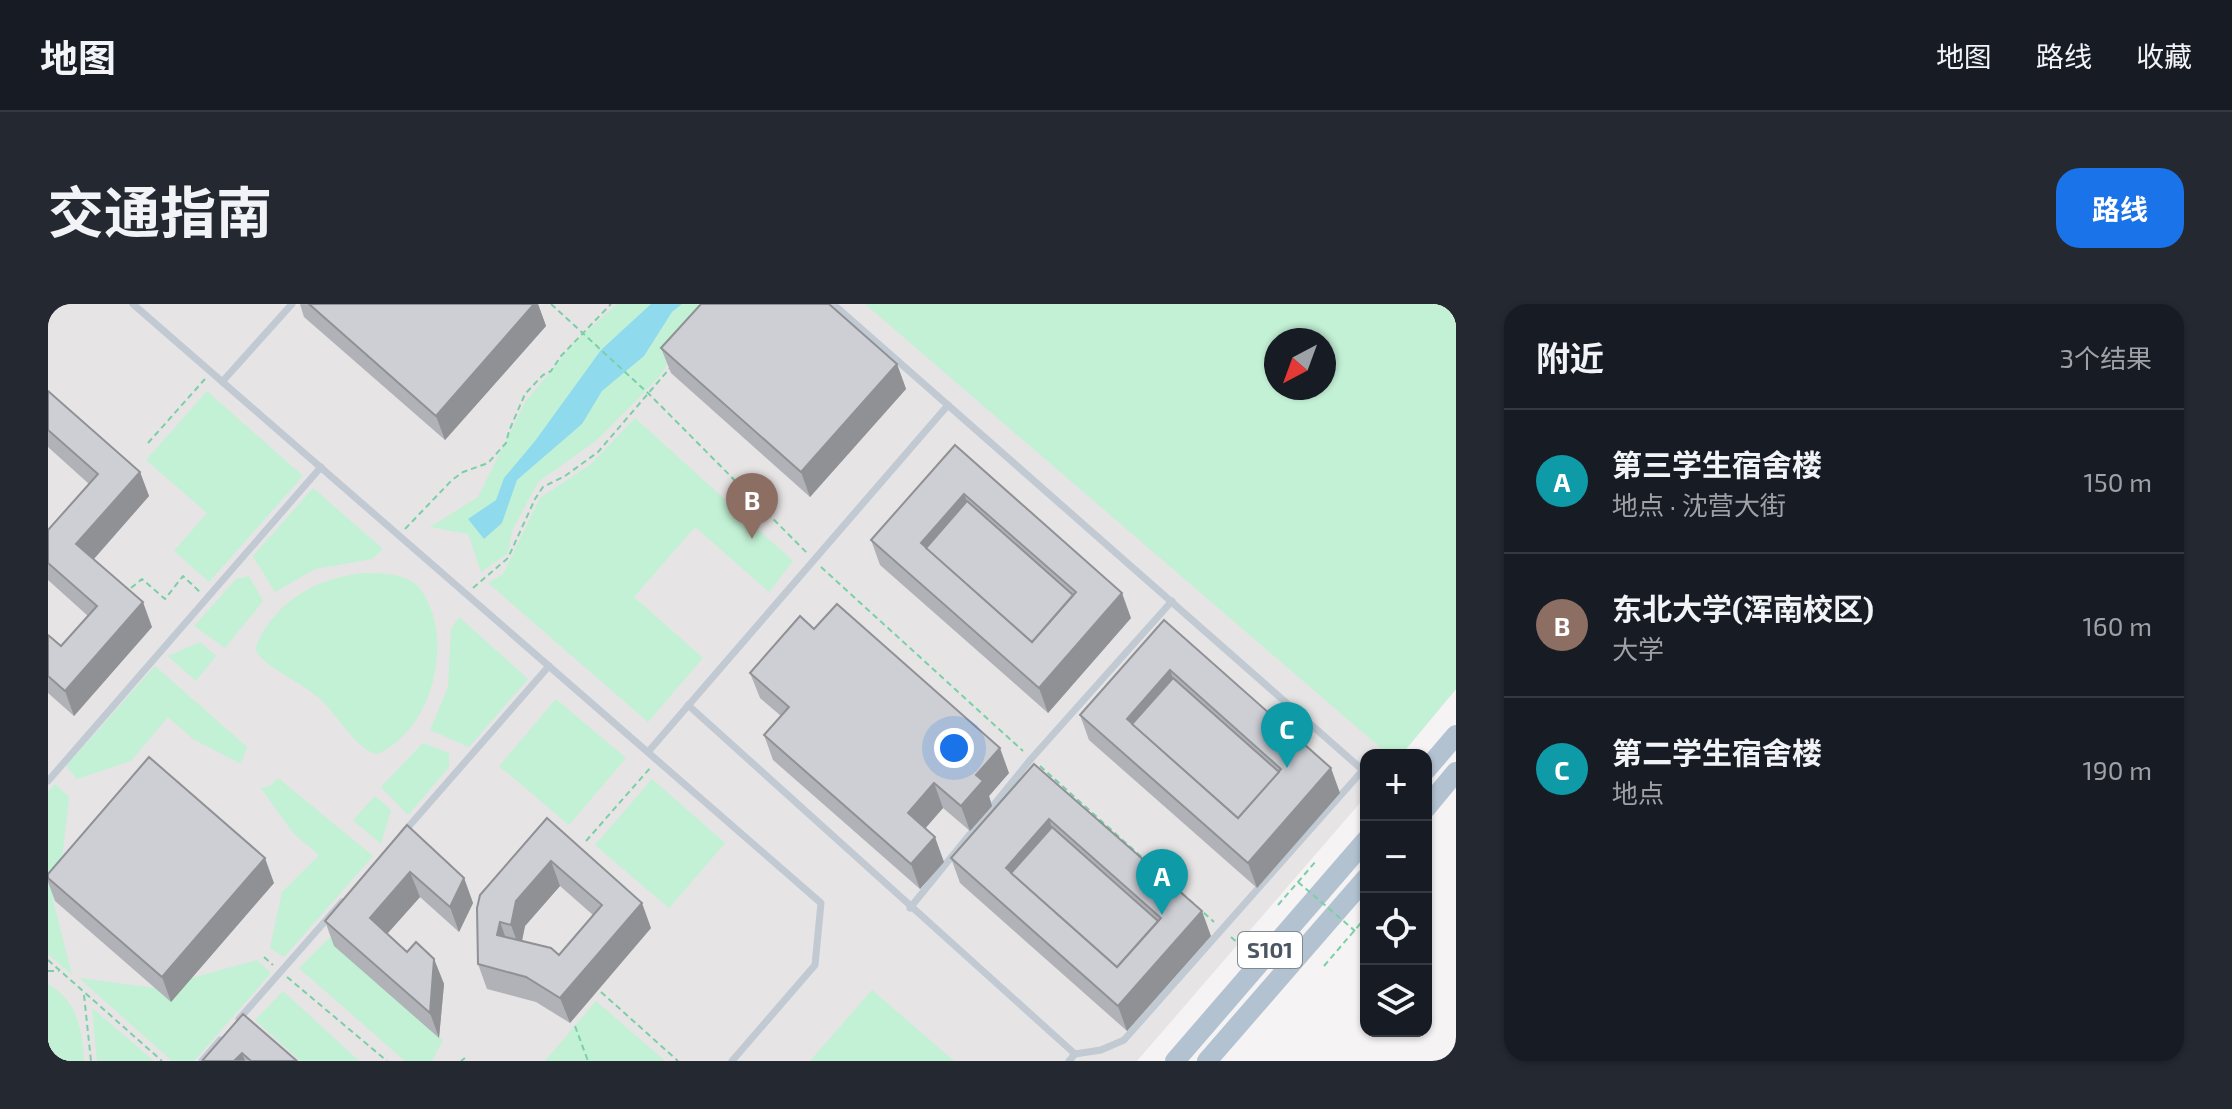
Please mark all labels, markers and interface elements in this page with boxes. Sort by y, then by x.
text: 地图 [40,34,116,80]
text: 地图 [1936,39,1992,73]
text: 路线 [2036,39,2092,73]
text: 收藏 [2136,39,2192,73]
button: 路线 [2056,168,2184,248]
text: 交通指南 [48,177,272,244]
north arrow [1264,328,1336,400]
text: 附近 [1536,337,1604,378]
text: 3个结果 [2060,342,2152,373]
text: 第三学生宿舍楼 [1612,446,1822,482]
text: A [1554,466,1570,497]
text: 150 m [2083,466,2152,497]
pin: B [726,473,778,539]
text: 地点 · 沈营大街 [1612,489,1786,520]
text: 东北大学(浑南校区) [1612,590,1874,626]
text: B [1554,610,1570,641]
text: 160 m [2083,610,2152,641]
text: 大学 [1612,633,1664,664]
pin: C [1261,702,1313,768]
your location [934,728,974,768]
text: 第二学生宿舍楼 [1612,734,1822,770]
map controls [1360,749,1432,1037]
button: + [1360,749,1432,821]
text: C [1554,754,1570,785]
text: 190 m [2083,754,2152,785]
text: 地点 [1612,777,1664,808]
button: − [1360,821,1432,893]
pin: A [1136,849,1188,915]
button: locate [1360,893,1432,965]
road number: S101 [1238,932,1302,968]
button: layers [1360,965,1432,1037]

